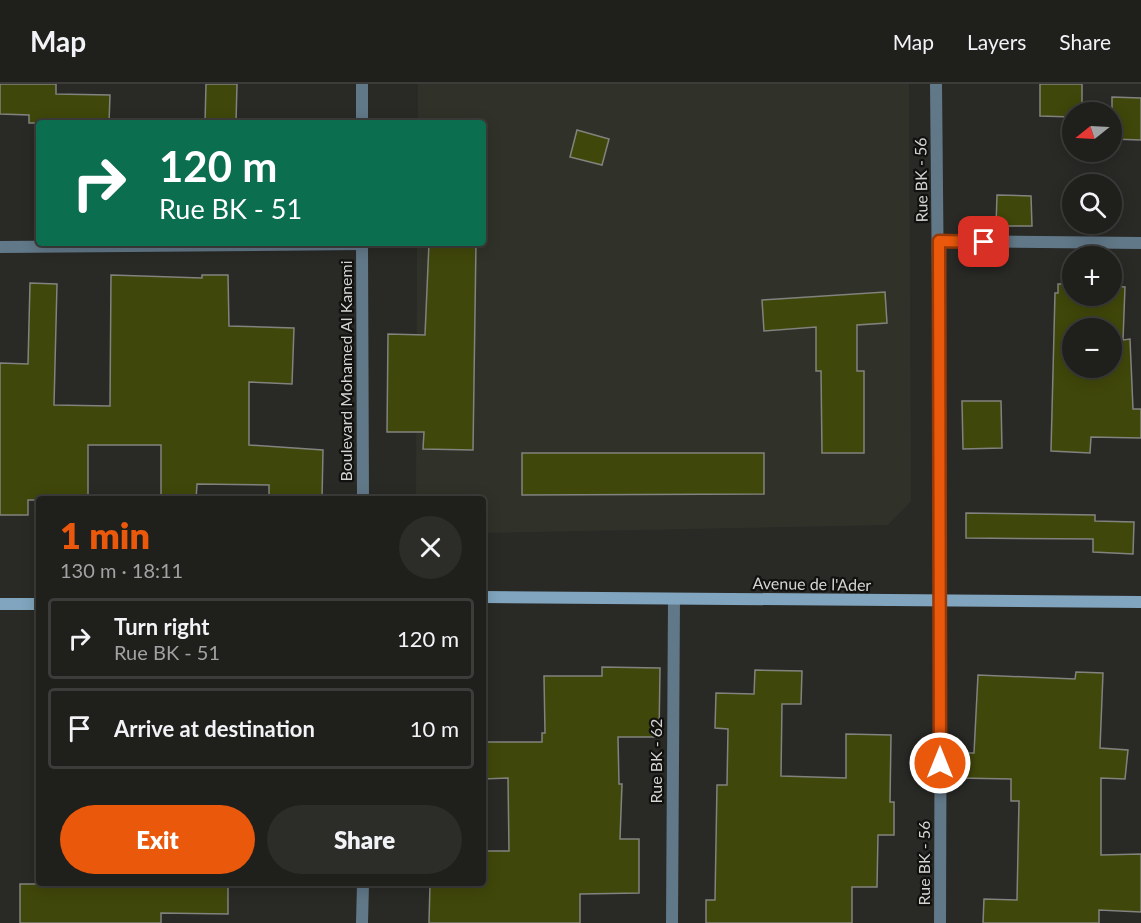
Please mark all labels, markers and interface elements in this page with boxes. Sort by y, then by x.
text: Map [30,24,86,58]
text: Map [893,29,934,54]
text: Layers [967,29,1026,54]
text: Share [1059,29,1111,54]
north arrow [1062,102,1122,162]
map controls [1062,102,1122,378]
street label: Rue BK - 56 [910,137,931,223]
text: 120 m [159,141,277,191]
icon: right [60,144,138,222]
button: search [1062,174,1122,234]
text: Rue BK - 51 [159,192,302,225]
pin [958,216,1009,267]
icon: arrive [967,225,1000,258]
button: + [1062,246,1122,306]
street label: Boulevard Mohamed Al Kanemi [336,260,355,482]
button: − [1062,318,1122,378]
text: 1 min [60,513,150,557]
button: close [399,516,462,579]
text: 130 m · 18:11 [60,558,183,582]
street label: Avenue de l'Ader [753,573,872,594]
text: Turn right [114,613,209,640]
icon: right [63,622,96,655]
text: 120 m [397,625,459,652]
text: Rue BK - 51 [114,640,220,664]
icon: arrive [63,712,96,745]
text: Arrive at destination [114,715,315,742]
text: 10 m [410,715,459,742]
street label: Rue BK - 62 [646,719,665,803]
position arrow [908,731,972,795]
button: Exit [60,805,255,874]
button: Share [267,805,462,874]
street label: Rue BK - 56 [914,821,933,905]

